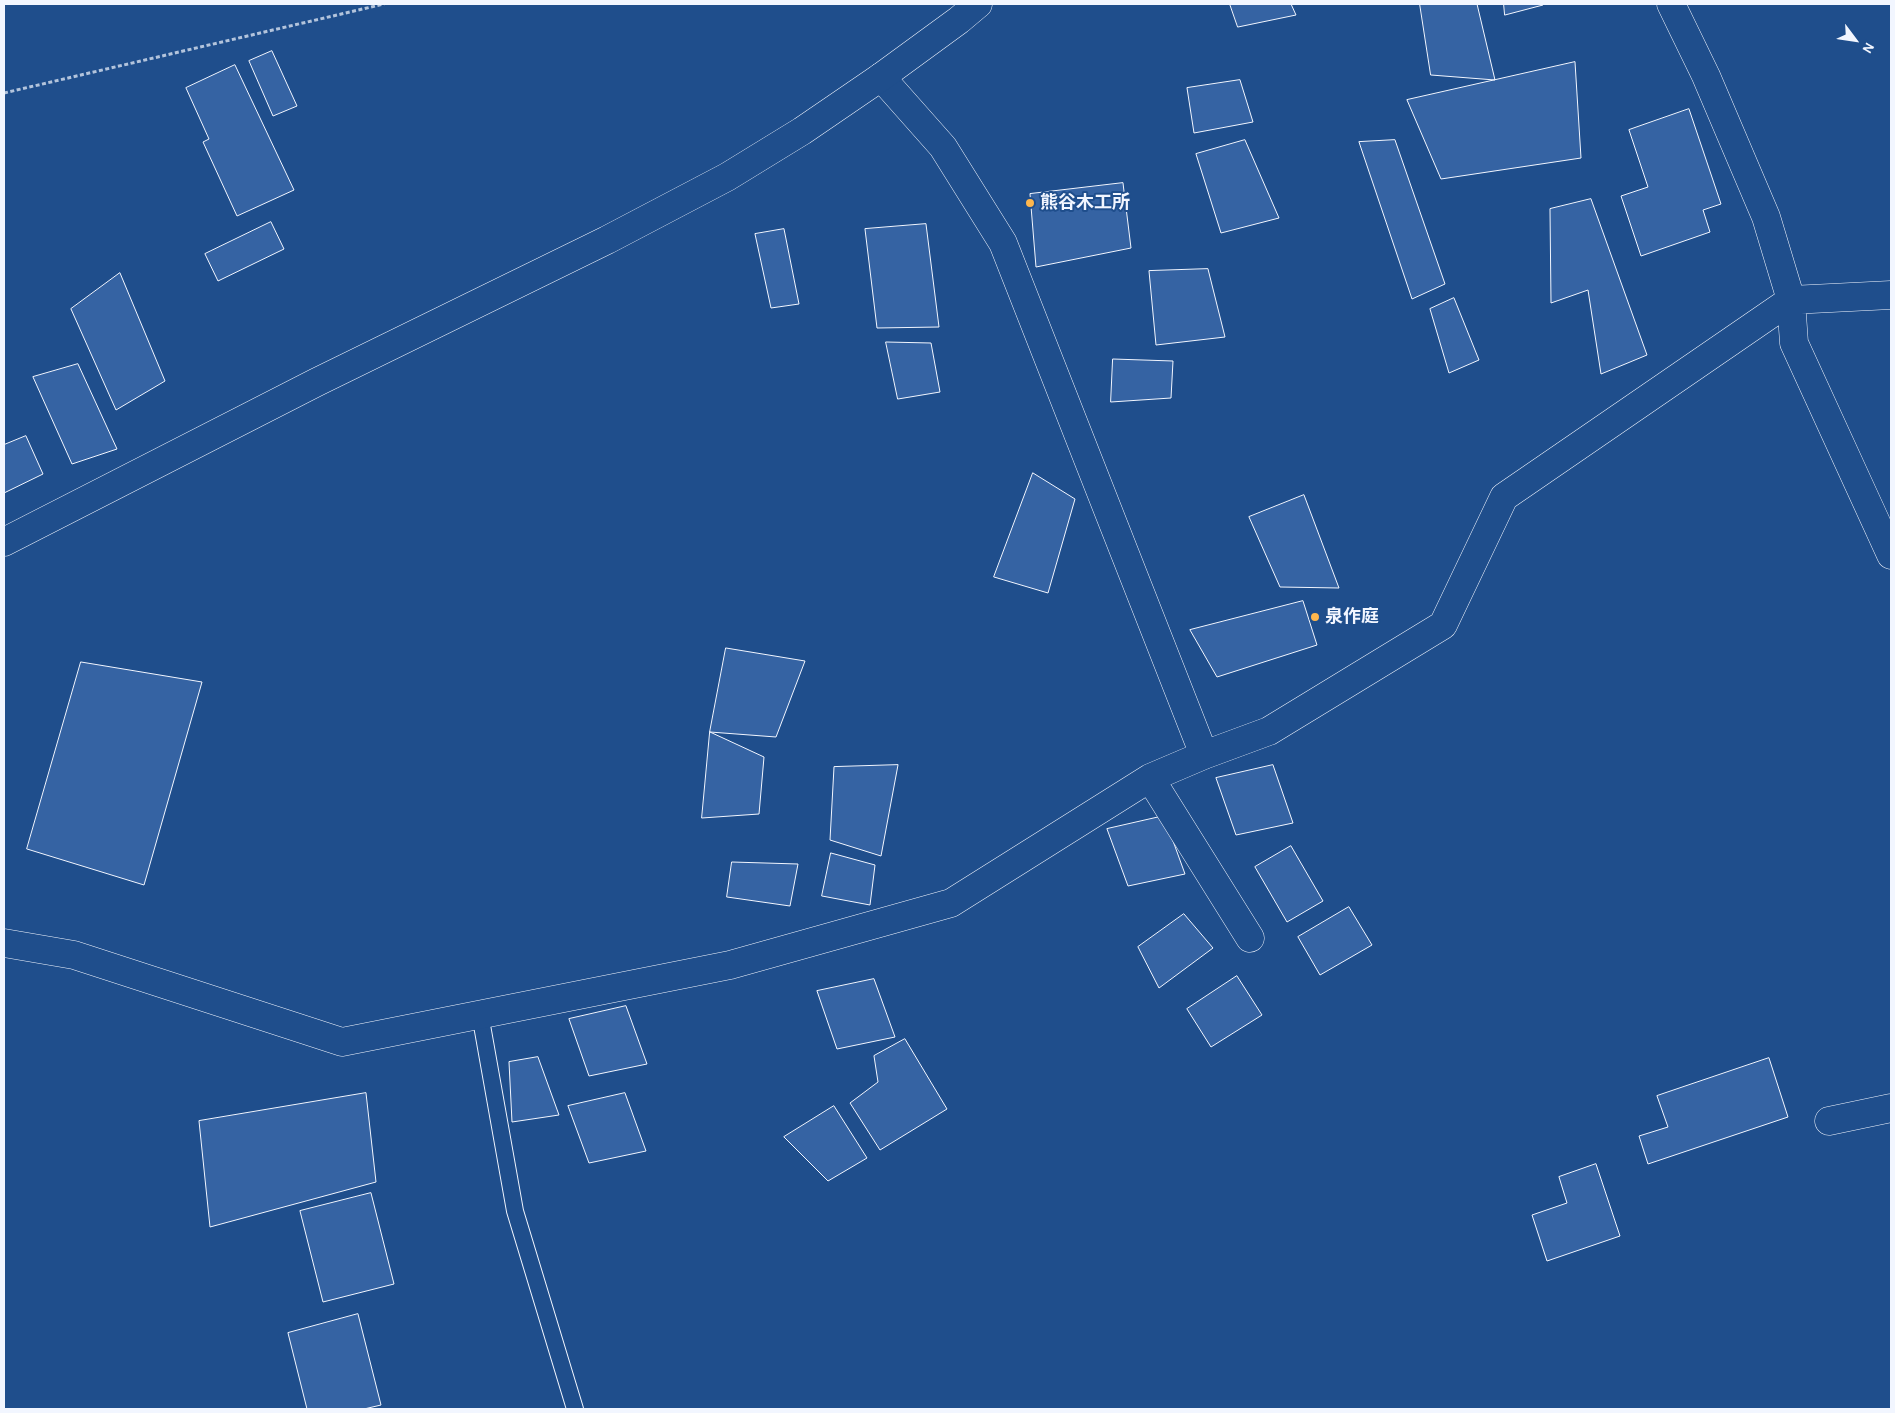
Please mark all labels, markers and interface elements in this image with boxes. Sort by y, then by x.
north arrow [1830,15,1880,65]
text: N [1859,40,1876,55]
place label: 熊谷木工所 [1040,192,1130,214]
marker: 熊谷木工所 [1024,197,1036,209]
place label: 泉作庭 [1325,606,1379,628]
marker: 泉作庭 [1309,611,1321,623]

